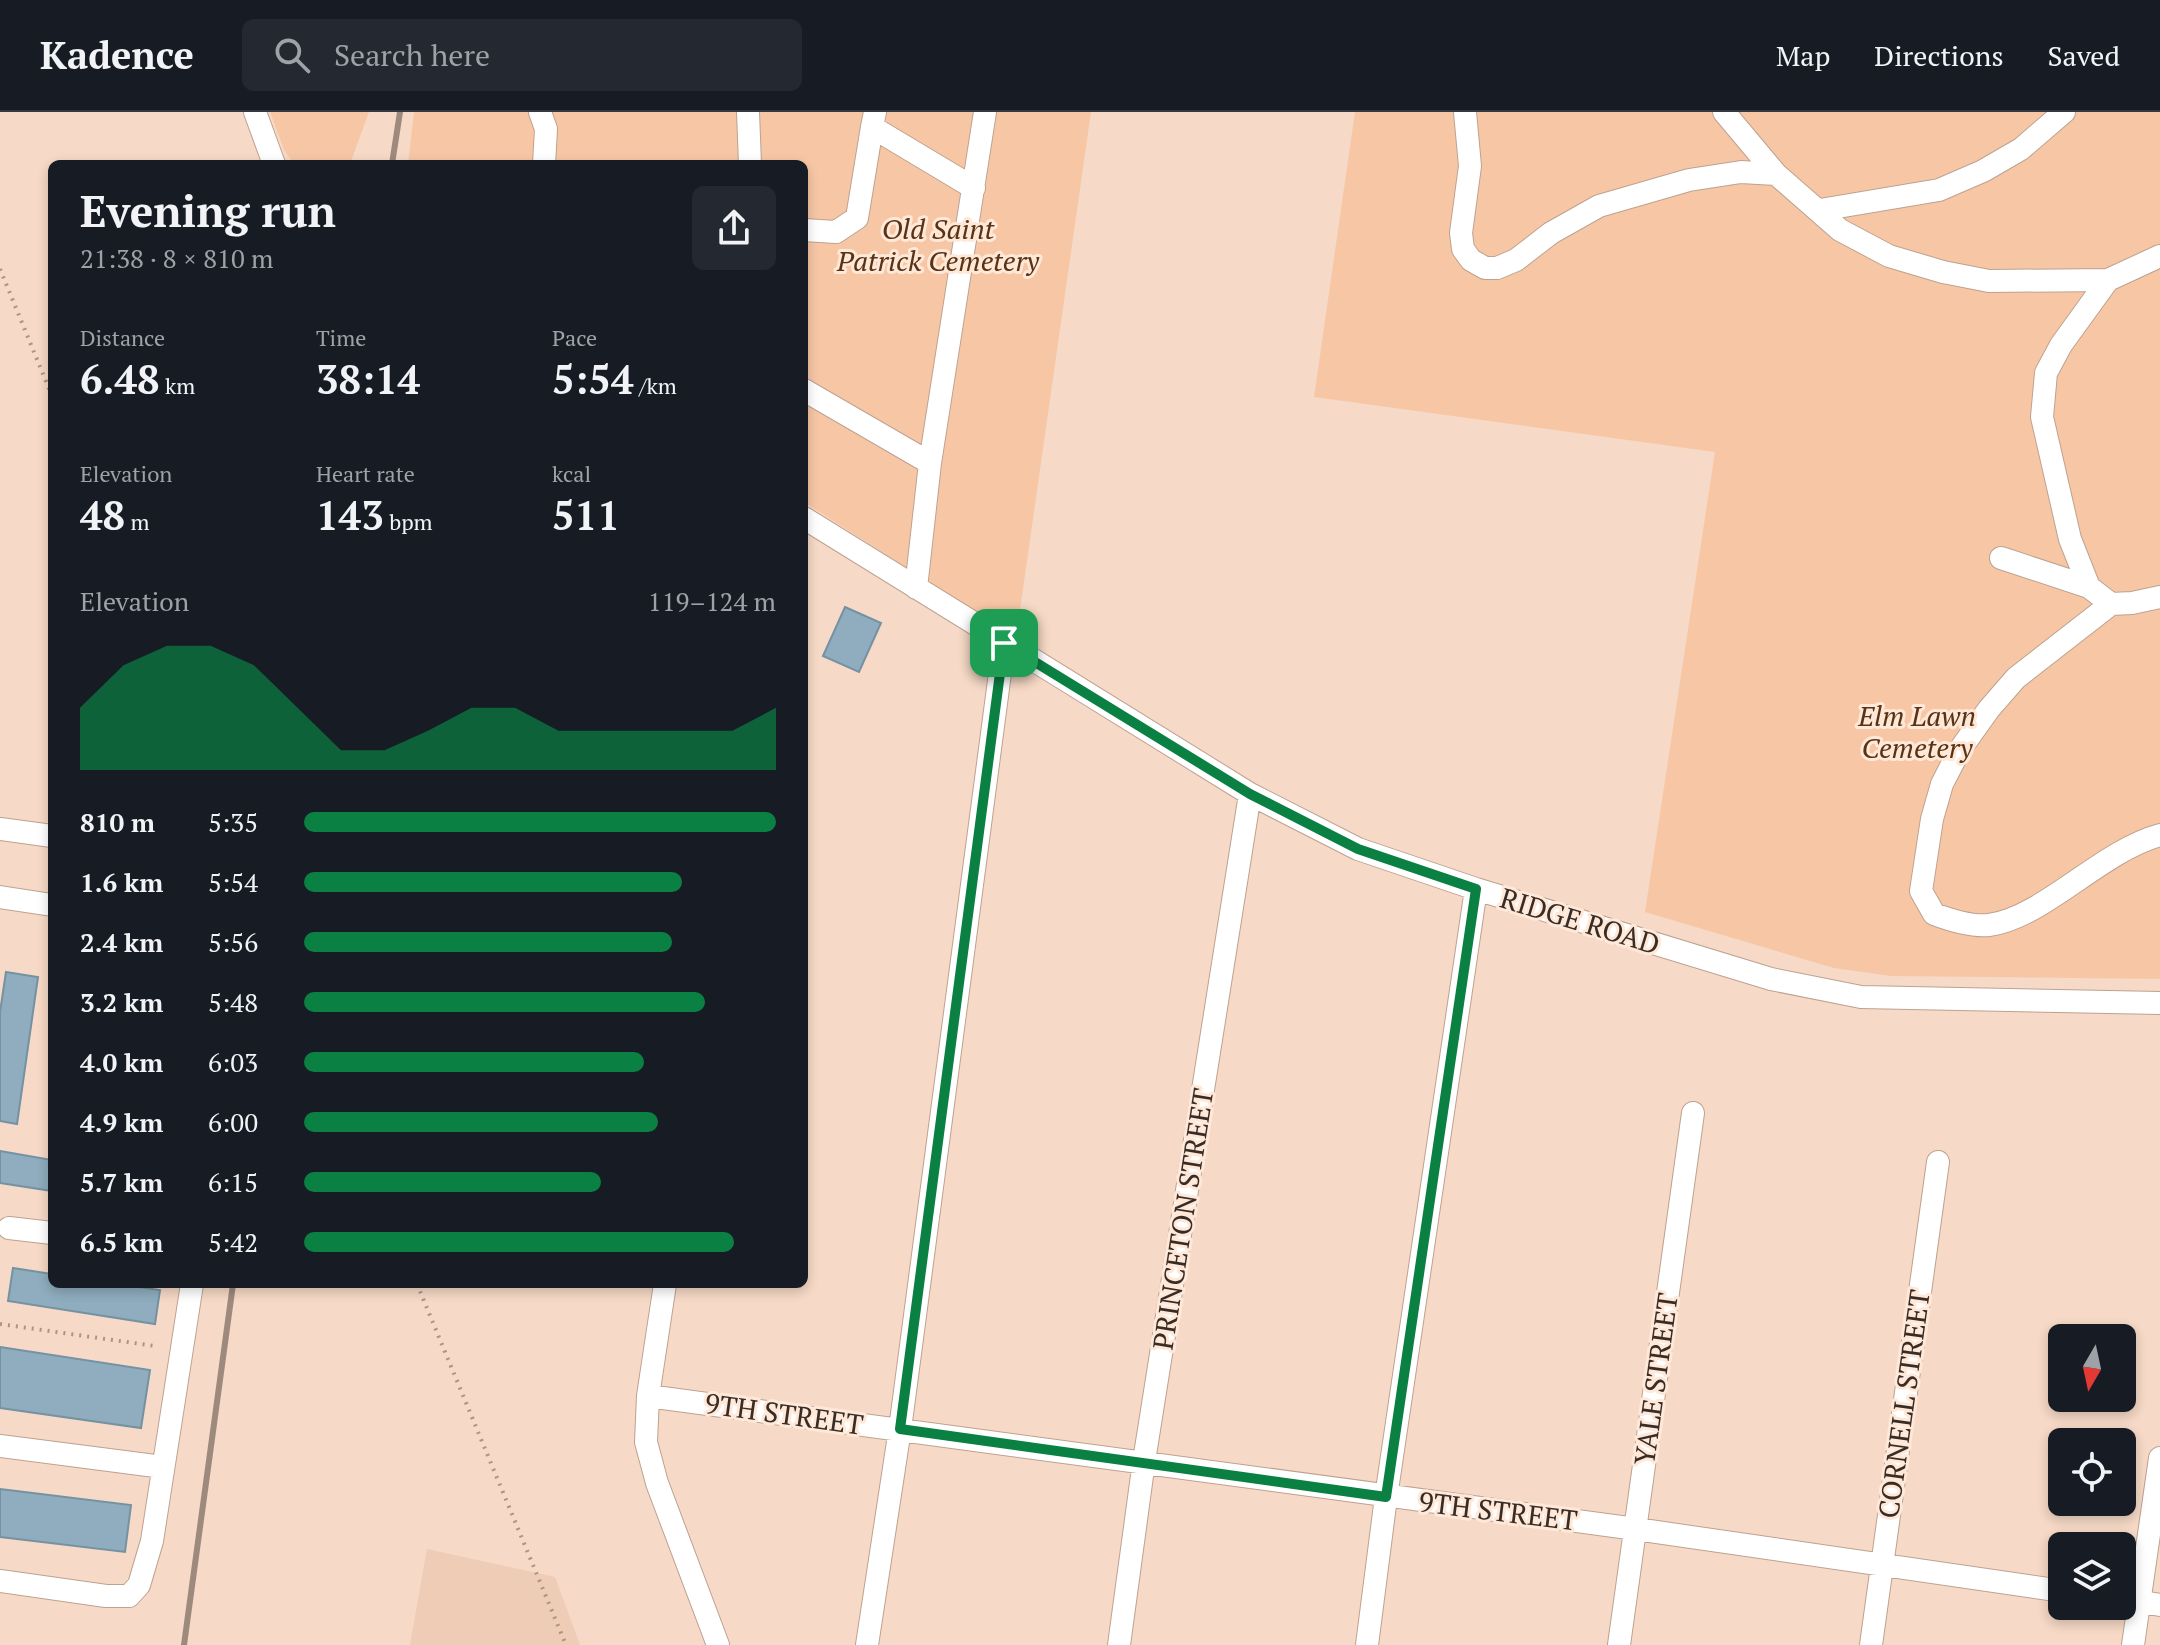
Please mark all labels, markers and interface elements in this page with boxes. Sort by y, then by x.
search box [242,19,802,91]
text: Kadence [40,30,194,80]
icon: search [270,33,314,77]
text: Search here [334,35,490,75]
text: Map [1776,37,1830,74]
text: Directions [1874,37,2004,74]
text: Saved [2048,37,2120,74]
text: Evening run [80,181,336,240]
button: share [692,186,776,270]
park label: Old Saint Patrick Cemetery [836,210,1040,279]
text: 21:38 · 8 × 810 m [80,241,274,275]
text: Distance [80,323,165,352]
text: Time [316,323,366,352]
text: Pace [552,323,597,352]
text: 6.48 [80,352,160,405]
text: 38:14 [316,352,420,405]
text: 5:54 [552,352,634,405]
text: km [160,371,195,400]
text: /km [634,371,677,400]
text: Elevation [80,459,172,488]
text: Heart rate [316,459,415,488]
text: kcal [552,459,591,488]
text: 48 [80,488,125,541]
text: 143 [316,488,384,541]
text: 511 [552,488,620,541]
text: m [125,507,150,536]
text: bpm [384,507,433,536]
text: Elevation [80,584,189,618]
text: 119–124 m [648,584,776,618]
pin [970,609,1038,677]
icon: arrive [982,621,1026,665]
park label: Elm Lawn Cemetery [1857,697,1976,766]
text: 810 m [80,805,155,839]
text: 5:35 [208,805,258,839]
text: 1.6 km [80,865,163,899]
text: 5:54 [208,865,258,899]
street label: RIDGE ROAD [1496,879,1664,962]
text: 2.4 km [80,925,163,959]
text: 5:56 [208,925,258,959]
text: 3.2 km [80,985,163,1019]
text: 5:48 [208,985,258,1019]
text: 4.0 km [80,1045,163,1079]
text: 6:03 [208,1045,258,1079]
street label: PRINCETON STREET [1144,1086,1221,1352]
text: 4.9 km [80,1105,163,1139]
text: 6:00 [208,1105,258,1139]
text: 5.7 km [80,1165,163,1199]
text: 6:15 [208,1165,258,1199]
text: 6.5 km [80,1225,163,1259]
text: 5:42 [208,1225,258,1259]
street label: CORNELL STREET [1869,1287,1938,1521]
street label: YALE STREET [1625,1291,1686,1467]
north arrow [2048,1324,2136,1412]
map controls [2048,1324,2136,1620]
street label: 9TH STREET [702,1384,866,1443]
button: locate [2048,1428,2136,1516]
street label: 9TH STREET [1417,1482,1579,1539]
button: layers [2048,1532,2136,1620]

